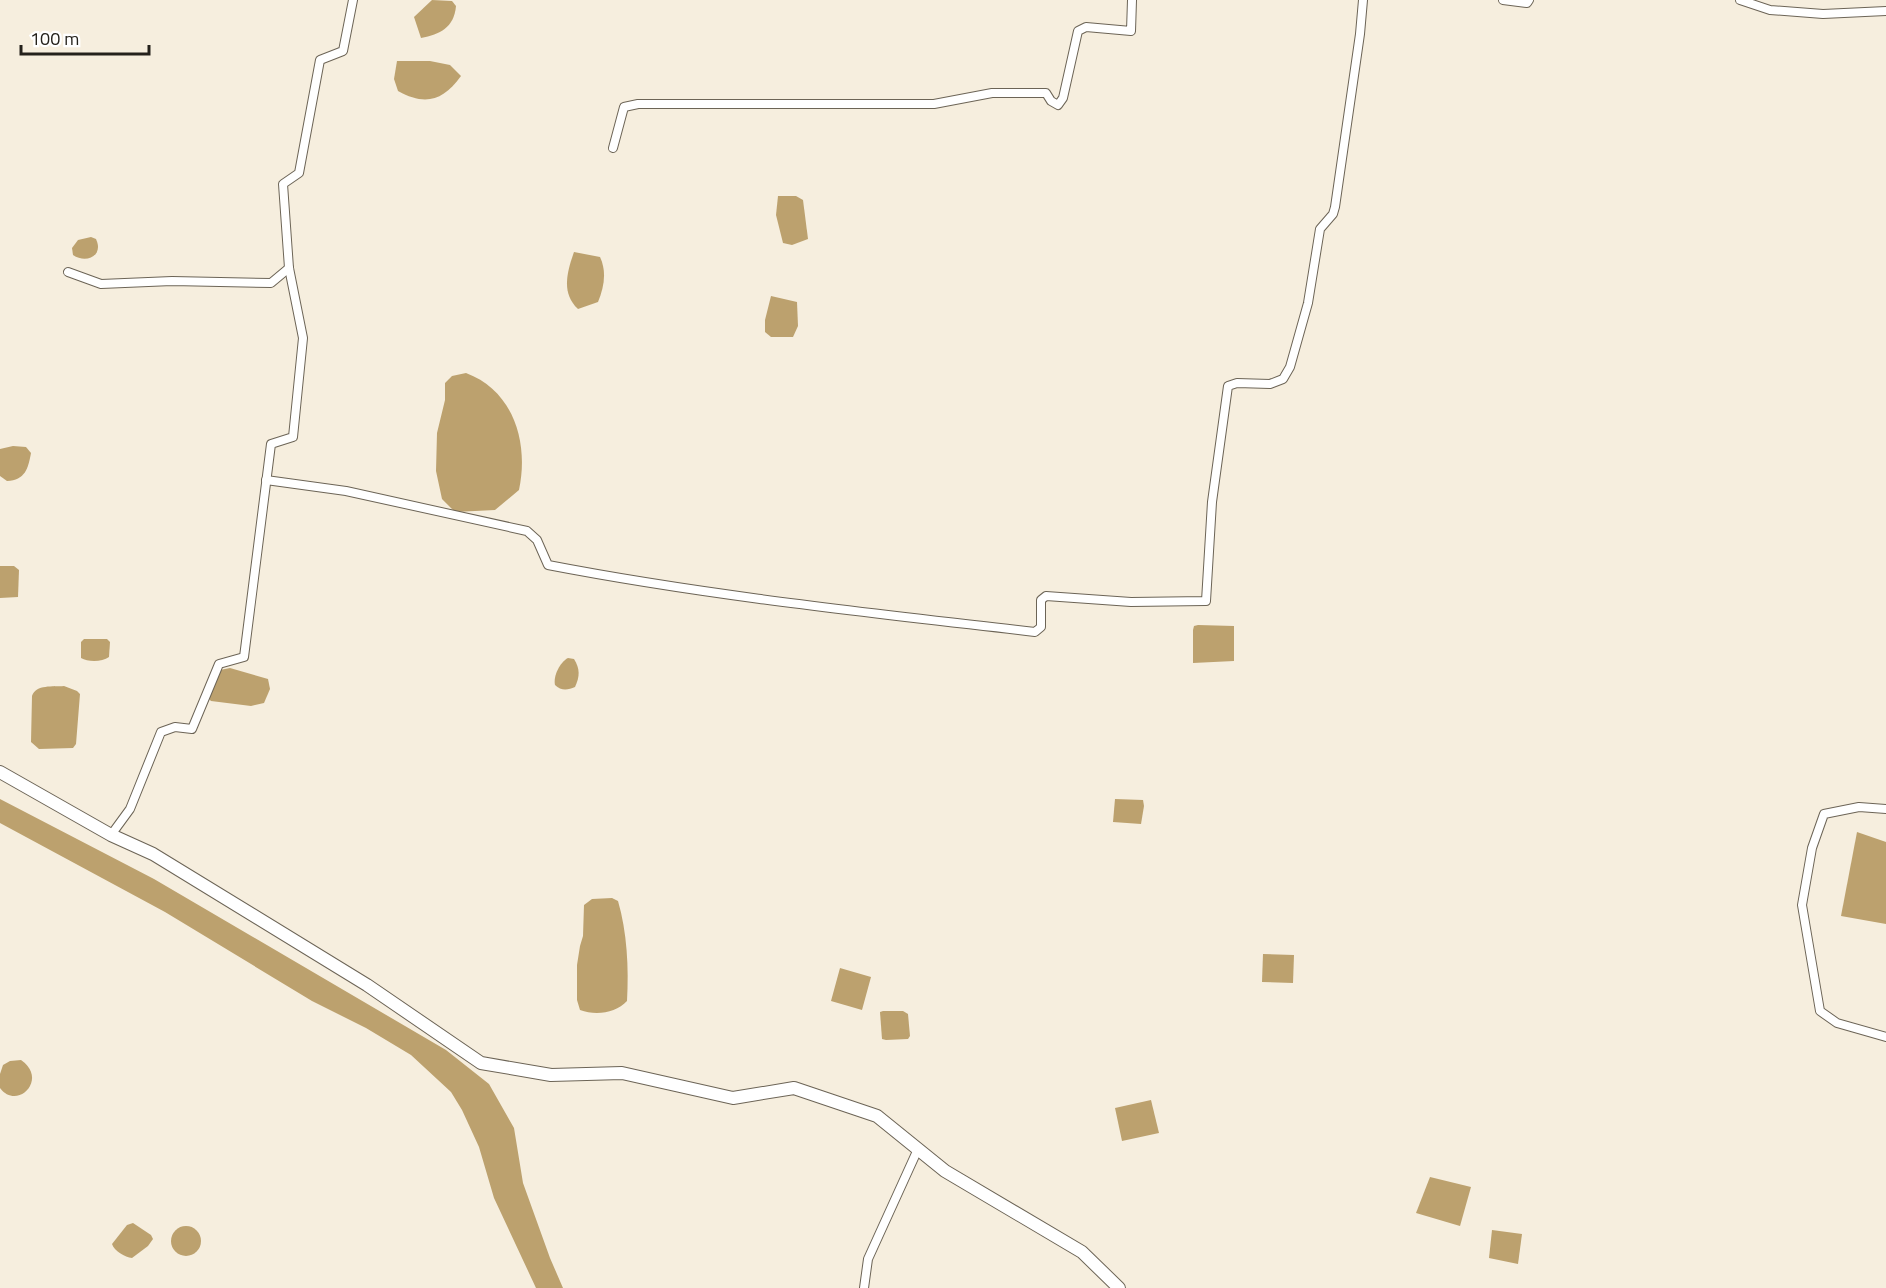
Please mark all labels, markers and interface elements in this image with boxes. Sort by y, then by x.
scale bar [21,18,148,56]
text: 100 m [30,25,79,52]

